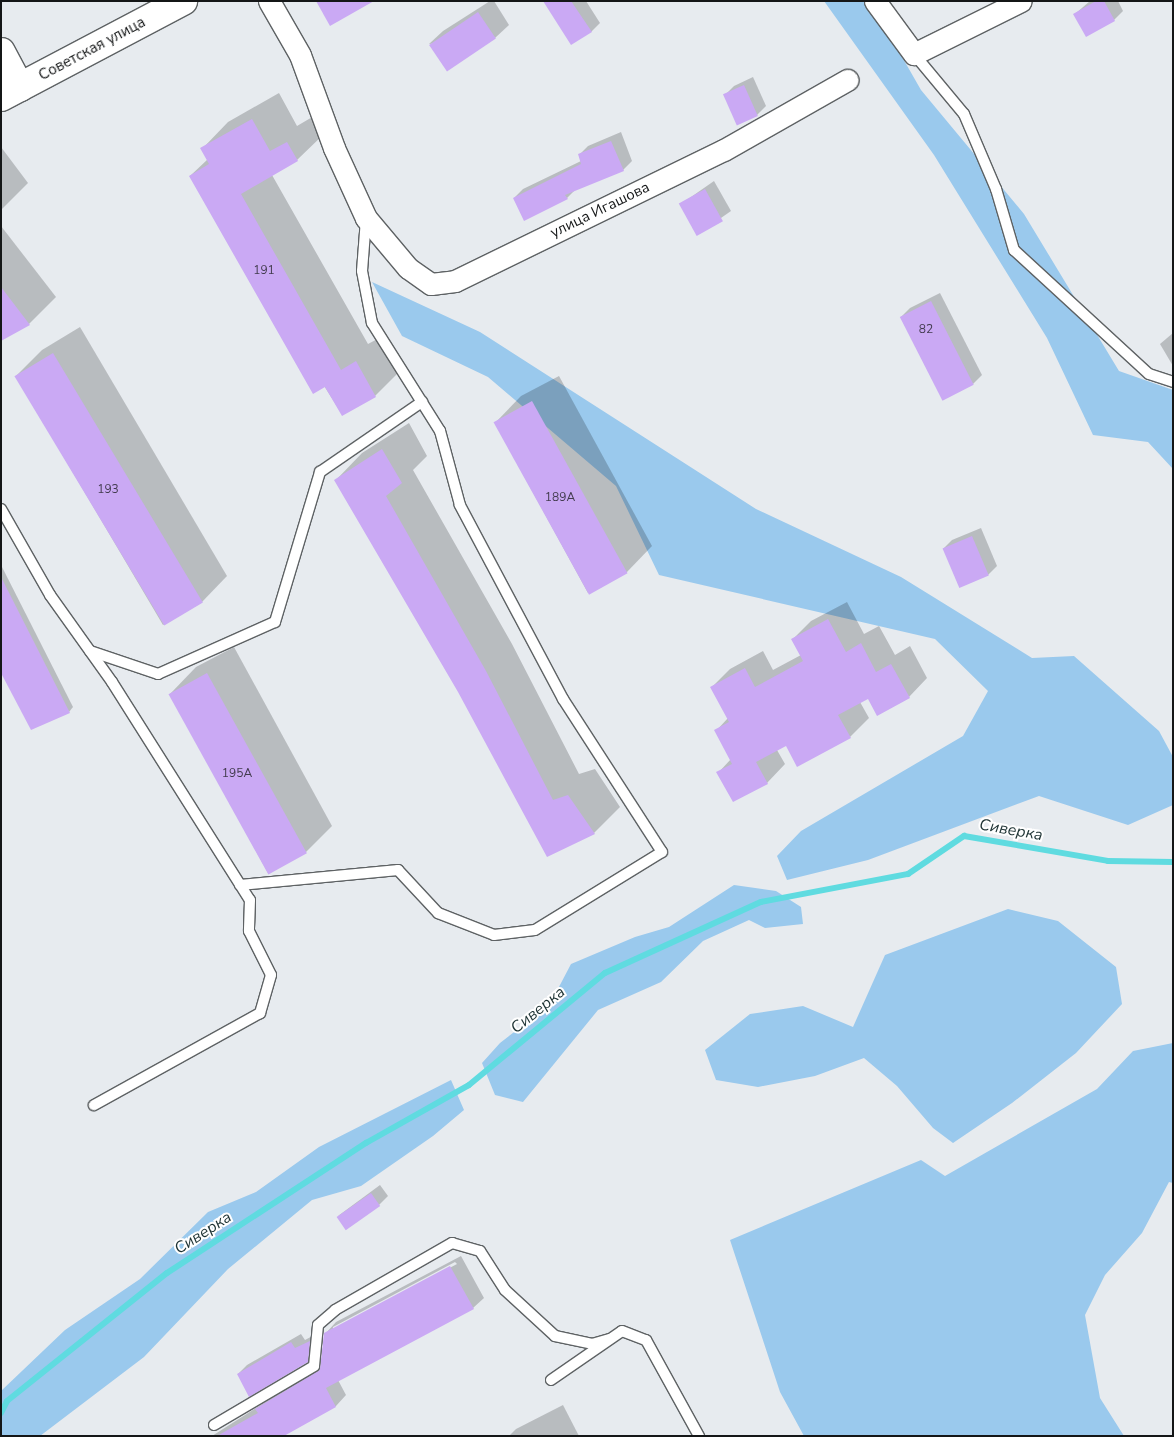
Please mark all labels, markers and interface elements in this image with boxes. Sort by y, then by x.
street label: Советская улица [36,13,148,85]
street label: улица Игашова [547,178,653,242]
house number: 191 [253,264,275,278]
house number: 82 [919,323,933,337]
house number: 193 [97,483,119,497]
house number: 189А [545,491,575,505]
house number: 195А [222,767,252,781]
water label: Сиверка [978,815,1044,845]
water label: Сиверка [507,982,569,1038]
water label: Сиверка [171,1208,235,1258]

